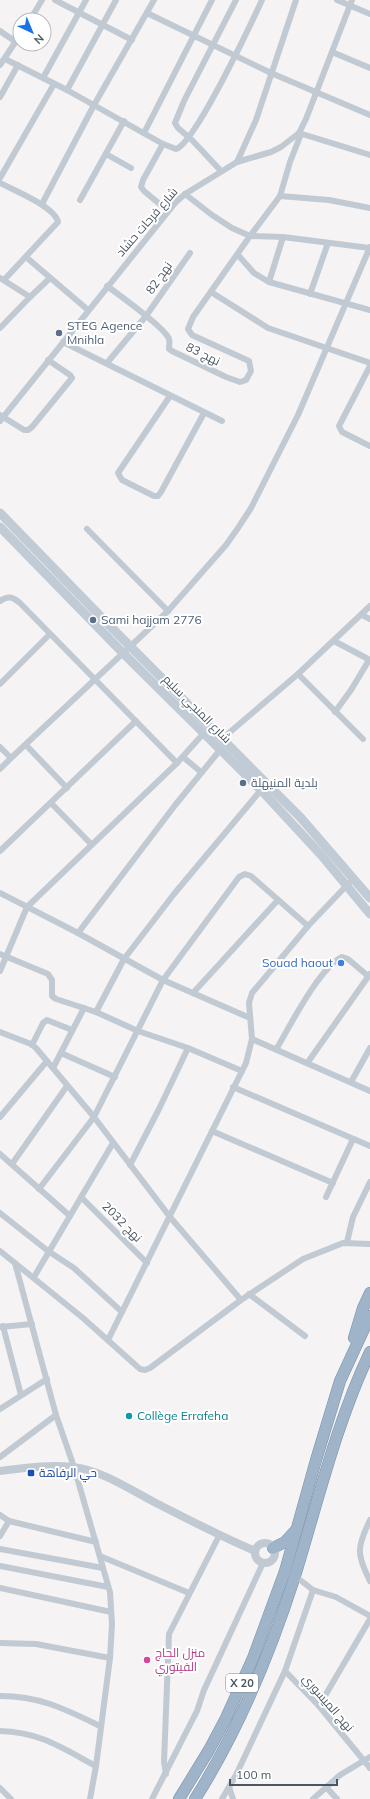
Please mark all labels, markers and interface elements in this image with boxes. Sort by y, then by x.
north arrow [12,12,52,52]
text: N [31,31,47,47]
street label: شارع فرحات حشاد [113,184,181,260]
street label: نهج 82 [142,259,176,297]
place label: STEG Agence Mnihla [67,318,142,347]
marker: STEG Agence Mnihla [54,328,64,338]
street label: نهج 83 [183,339,223,369]
place label: Sami hajjam 2776 [101,612,202,627]
marker: Sami hajjam 2776 [88,615,98,625]
street label: شارع المنجي سليم [158,671,235,748]
place label: بلدية المنيهلة [251,775,318,790]
marker: بلدية المنيهلة [238,778,248,788]
place label: Souad haout [262,955,333,970]
marker: Souad haout [336,958,346,968]
street label: نهج 2032 [98,1198,146,1246]
place label: Collège Errafeha [137,1408,228,1423]
marker: Collège Errafeha [124,1411,134,1421]
place label: حي الرفاهة [39,1465,97,1483]
marker: حي الرفاهة [26,1468,36,1478]
place label: منزل الحاج الفيتوري [155,1645,205,1677]
marker: منزل الحاج الفيتوري [142,1655,152,1665]
street label: نهج الميسوري [297,1671,357,1736]
road number: X 20 [226,1674,258,1692]
scale bar [230,1761,337,1787]
text: 100 m [236,1767,271,1782]

